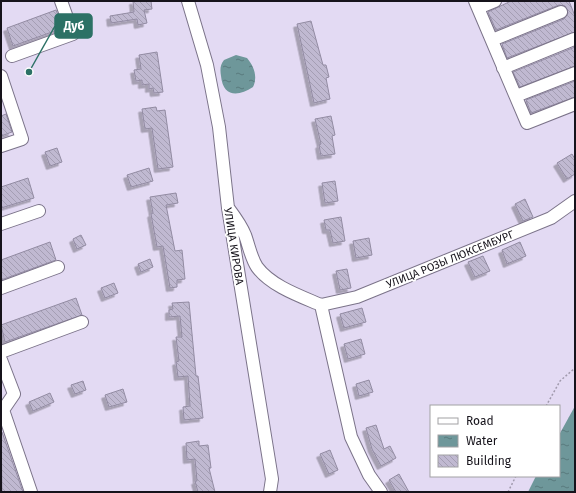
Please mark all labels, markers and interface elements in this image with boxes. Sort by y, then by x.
callout: Дуб [55,14,92,38]
text: Дуб [63,19,84,33]
street label: УЛИЦА КИРОВА [221,207,246,286]
street label: УЛИЦА РОЗЫ ЛЮКСЕМБУРГ [384,228,516,291]
legend [430,405,560,477]
text: Road [466,414,494,428]
text: Water [466,434,498,448]
text: Building [466,454,512,468]

